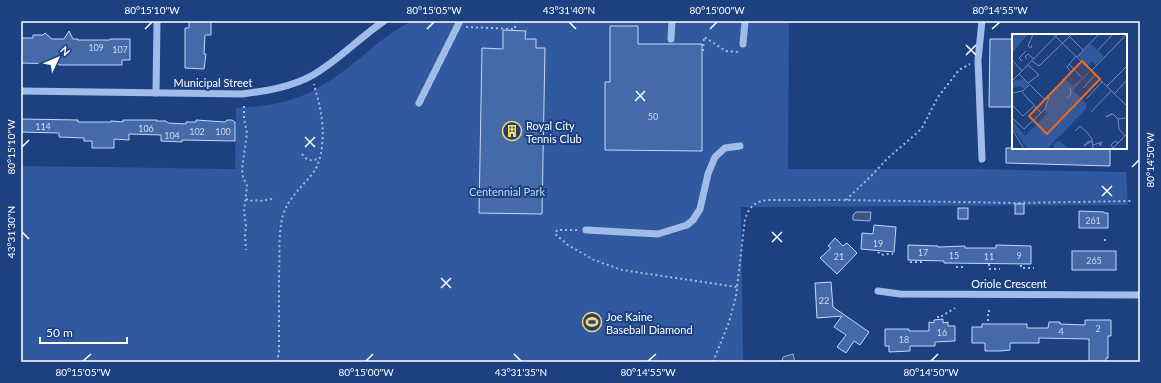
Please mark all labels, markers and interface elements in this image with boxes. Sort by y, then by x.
text: 80°15'10"W [124,4,180,16]
text: 80°15'05"W [406,4,462,16]
text: 43°31'40"N [543,4,595,16]
text: 80°15'00"W [689,4,745,16]
text: 80°14'55"W [972,4,1028,16]
inset map [1012,34,1127,149]
north arrow [38,38,78,78]
house number: 109 [88,42,104,53]
text: N [58,43,73,58]
house number: 107 [112,44,128,55]
street label: Municipal Street [174,76,253,89]
house number: 50 [648,111,658,122]
text: 80°15'10"W [5,119,17,175]
place label: Royal City Tennis Club [526,119,582,145]
building icon: Royal City Tennis Club [501,120,523,142]
house number: 114 [35,121,51,132]
house number: 106 [138,123,154,134]
house number: 102 [189,126,205,137]
house number: 100 [215,126,231,137]
house number: 104 [164,130,180,141]
text: 80°14'50"W [1144,132,1156,188]
park label: Centennial Park [469,185,545,198]
text: 43°31'30"N [5,206,17,258]
house number: 261 [1085,215,1101,226]
house number: 19 [873,238,883,249]
house number: 17 [918,247,928,258]
house number: 15 [949,250,959,261]
house number: 9 [1016,250,1022,261]
house number: 21 [834,251,844,262]
house number: 11 [984,251,994,262]
house number: 265 [1086,255,1102,266]
street label: Oriole Crescent [971,277,1047,290]
house number: 22 [819,295,829,306]
place label: Joe Kaine Baseball Diamond [606,310,693,336]
sports icon: Joe Kaine Baseball Diamond [581,311,603,333]
scale bar [40,319,127,345]
house number: 2 [1095,323,1101,334]
text: 50 m [46,325,73,340]
house number: 4 [1058,326,1064,337]
house number: 16 [937,327,947,338]
house number: 18 [899,334,909,345]
text: 80°15'05"W [55,366,111,378]
text: 80°15'00"W [338,366,394,378]
text: 43°31'35"N [495,366,547,378]
text: 80°14'55"W [620,366,676,378]
text: 80°14'50"W [903,366,959,378]

